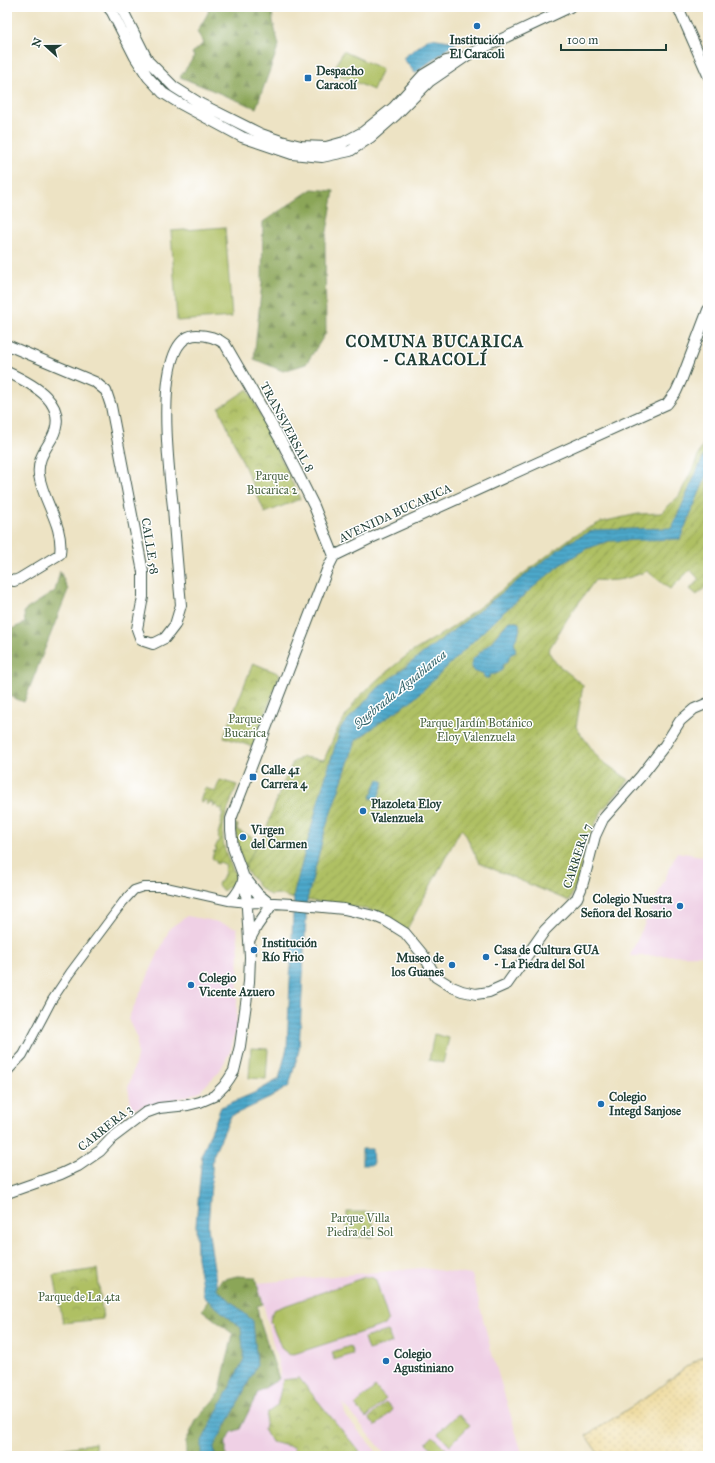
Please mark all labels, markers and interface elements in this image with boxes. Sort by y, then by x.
marker: Institución El Caracoli [472,21,482,31]
north arrow [26,26,66,66]
scale bar [561,26,666,52]
place label: Institución El Caracoli [449,33,505,61]
text: 100 m [567,33,598,47]
text: N [29,35,45,49]
place label: Despacho Caracolí [316,64,364,92]
marker: Despacho Caracolí [303,73,313,83]
district label: COMUNA BUCARICA - CARACOLÍ [346,332,524,369]
street label: TRANSVERSAL 8 [257,380,317,474]
park label: Parque Bucarica 2 [247,469,298,497]
street label: AVENIDA BUCARICA [336,481,453,546]
street label: CALLE 58 [139,517,161,575]
water label: Quebrada Aguablanca [349,647,450,732]
park label: Parque Bucarica [224,712,267,740]
park label: Parque Jardín Botánico Eloy Valenzuela [420,716,532,744]
place label: Calle 41 Carrera 4 [261,763,308,792]
marker: Calle 41 Carrera 4 [248,772,258,782]
place label: Plazoleta Eloy Valenzuela [370,797,443,825]
marker: Plazoleta Eloy Valenzuela [358,806,368,816]
street label: CARRERA 7 [560,822,594,890]
place label: Virgen del Carmen [250,823,308,851]
marker: Virgen del Carmen [238,832,248,842]
place label: Colegio Nuestra Señora del Rosario [581,892,673,920]
marker: Colegio Nuestra Señora del Rosario [675,901,685,911]
place label: Institución Río Frio [262,936,318,964]
place label: Casa de Cultura GUA - La Piedra del Sol [494,943,600,971]
marker: Institución Río Frio [249,945,259,955]
place label: Museo de los Guanes [391,951,445,979]
marker: Casa de Cultura GUA - La Piedra del Sol [481,952,491,962]
marker: Museo de los Guanes [447,960,457,970]
place label: Colegio Vicente Azuero [198,971,275,999]
marker: Colegio Vicente Azuero [186,980,196,990]
place label: Colegio Integd Sanjose [609,1090,681,1119]
marker: Colegio Integd Sanjose [596,1099,606,1109]
street label: CARRERA 3 [75,1102,135,1154]
park label: Parque Villa Piedra del Sol [327,1211,394,1239]
park label: Parque de La 4ta [38,1290,121,1305]
place label: Colegio Agustiniano [393,1347,454,1376]
marker: Colegio Agustiniano [381,1356,391,1366]

